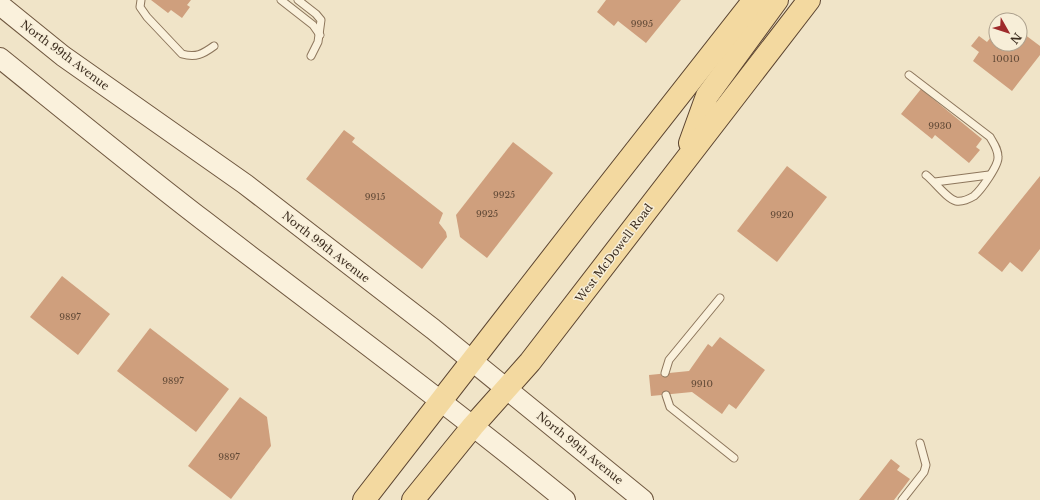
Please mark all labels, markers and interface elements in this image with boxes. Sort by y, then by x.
north arrow [988,12,1028,52]
street label: North 99th Avenue [18,17,112,93]
house number: 9995 [631,18,653,29]
text: N [1007,30,1024,47]
house number: 10010 [992,53,1020,64]
house number: 9930 [928,120,952,131]
house number: 9925 [493,189,515,200]
house number: 9915 [365,191,385,202]
street label: West McDowell Road [572,200,656,306]
street label: North 99th Avenue [279,208,373,286]
house number: 9925 [476,208,498,219]
house number: 9920 [770,209,794,220]
house number: 9897 [59,311,81,322]
house number: 9897 [162,375,184,386]
house number: 9910 [691,378,713,389]
street label: North 99th Avenue [534,409,626,487]
house number: 9897 [218,451,240,462]

